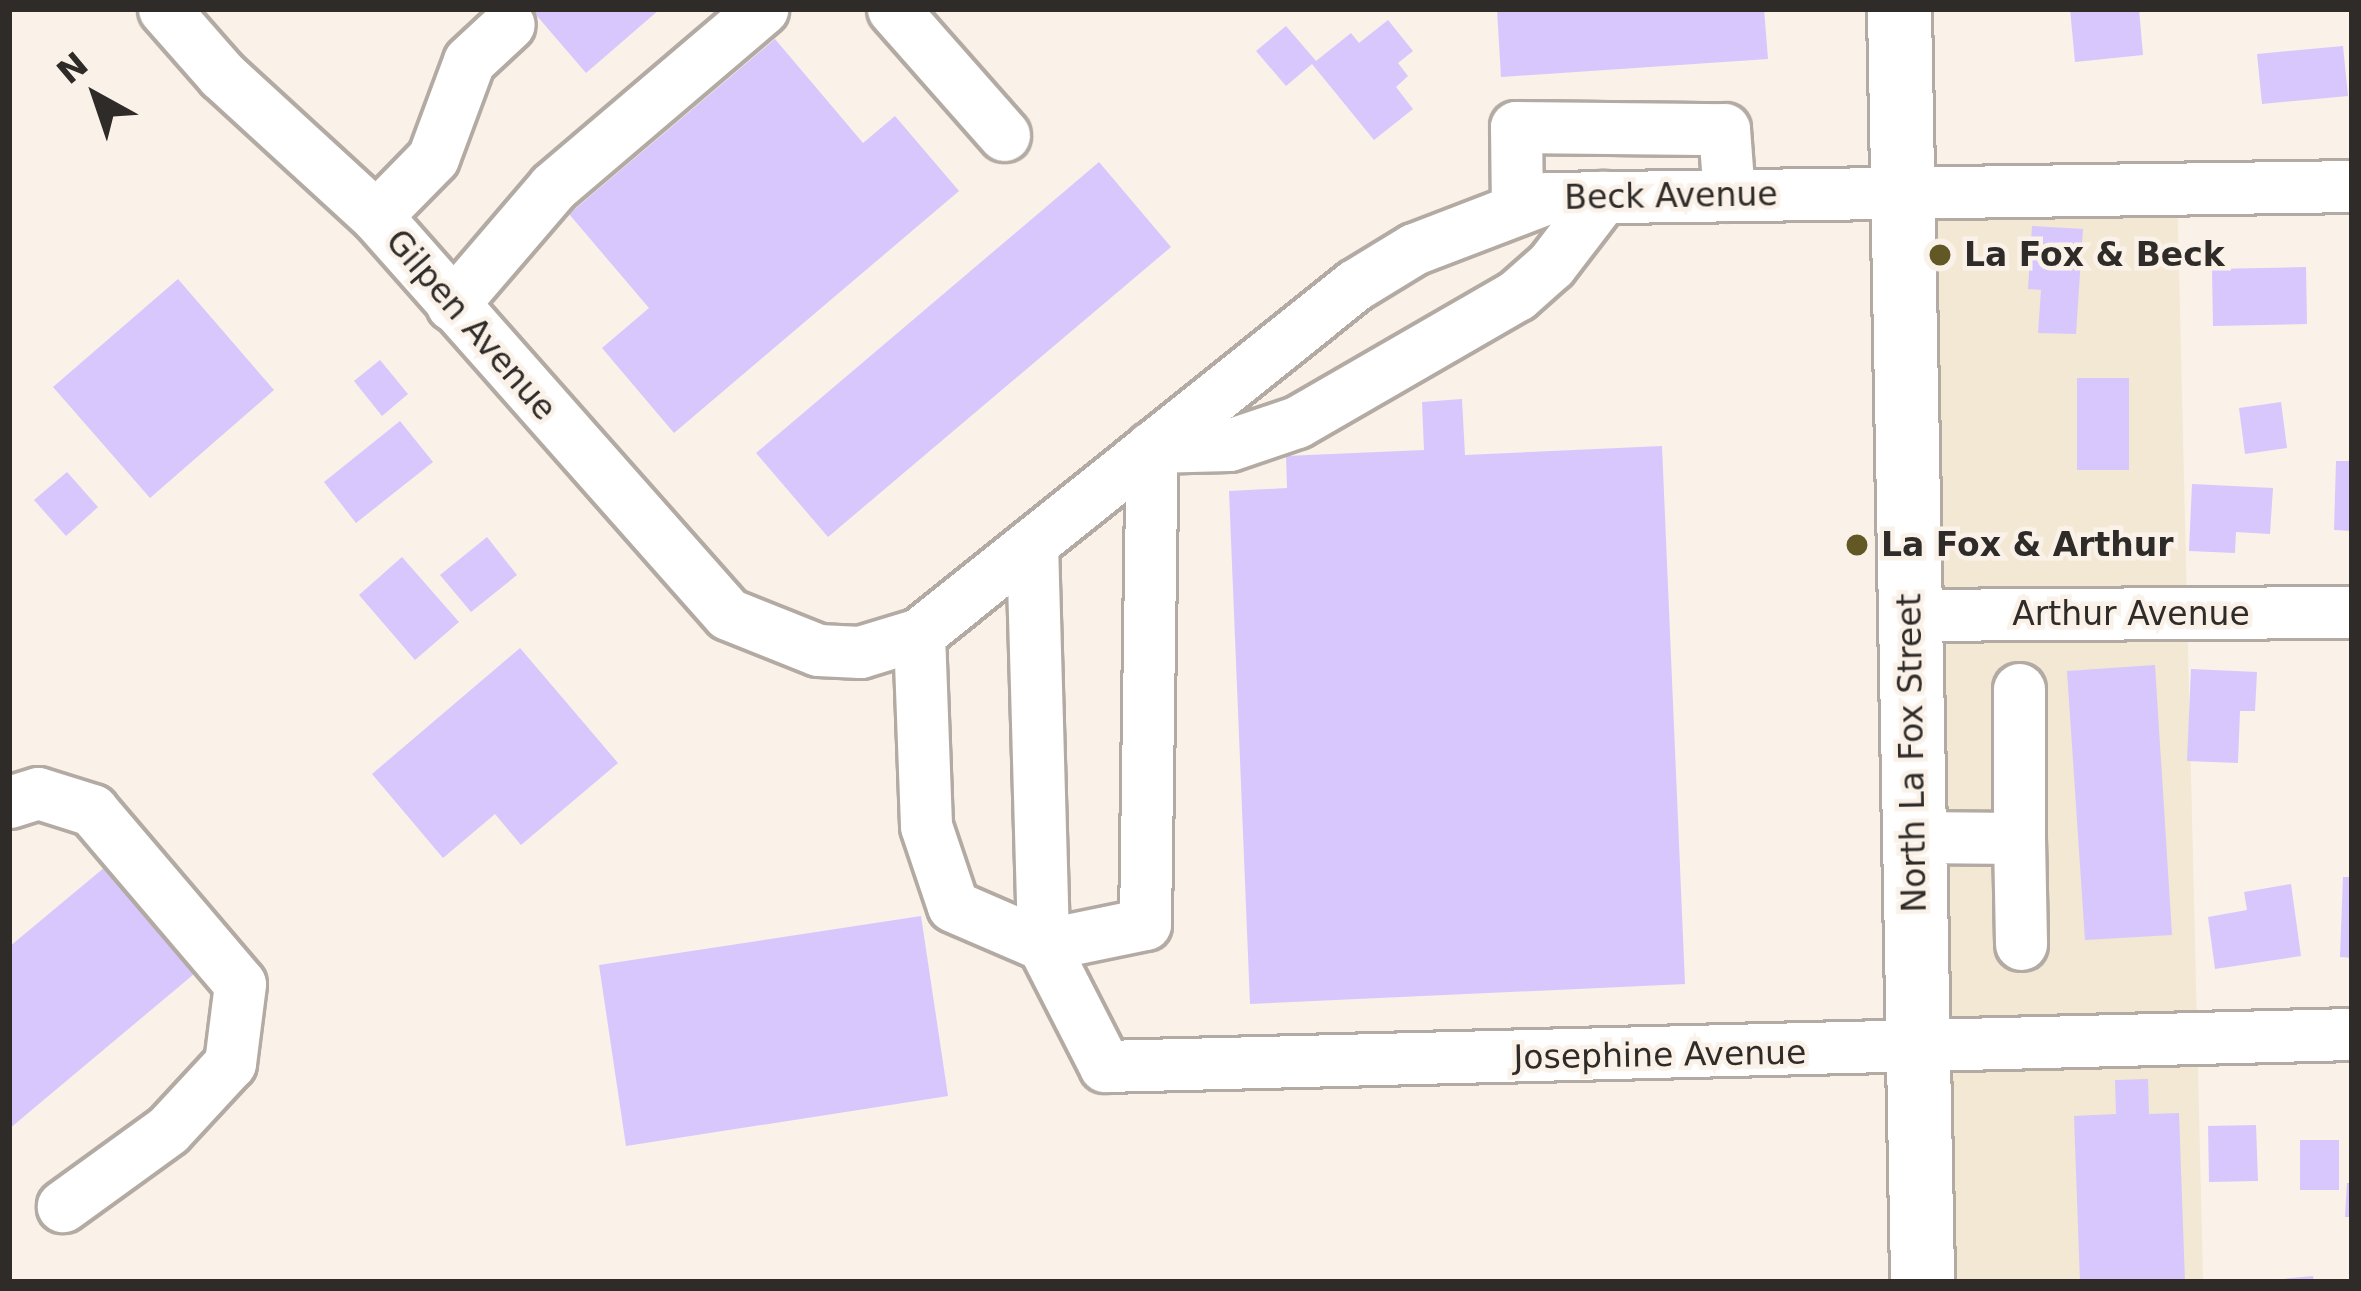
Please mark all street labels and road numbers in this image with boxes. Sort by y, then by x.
street label: Beck Avenue [1564,174,1778,218]
street label: Gilpen Avenue [378,222,564,428]
street label: North La Fox Street [1889,593,1935,913]
street label: Arthur Avenue [2012,594,2250,634]
street label: Josephine Avenue [1513,1033,1807,1077]

